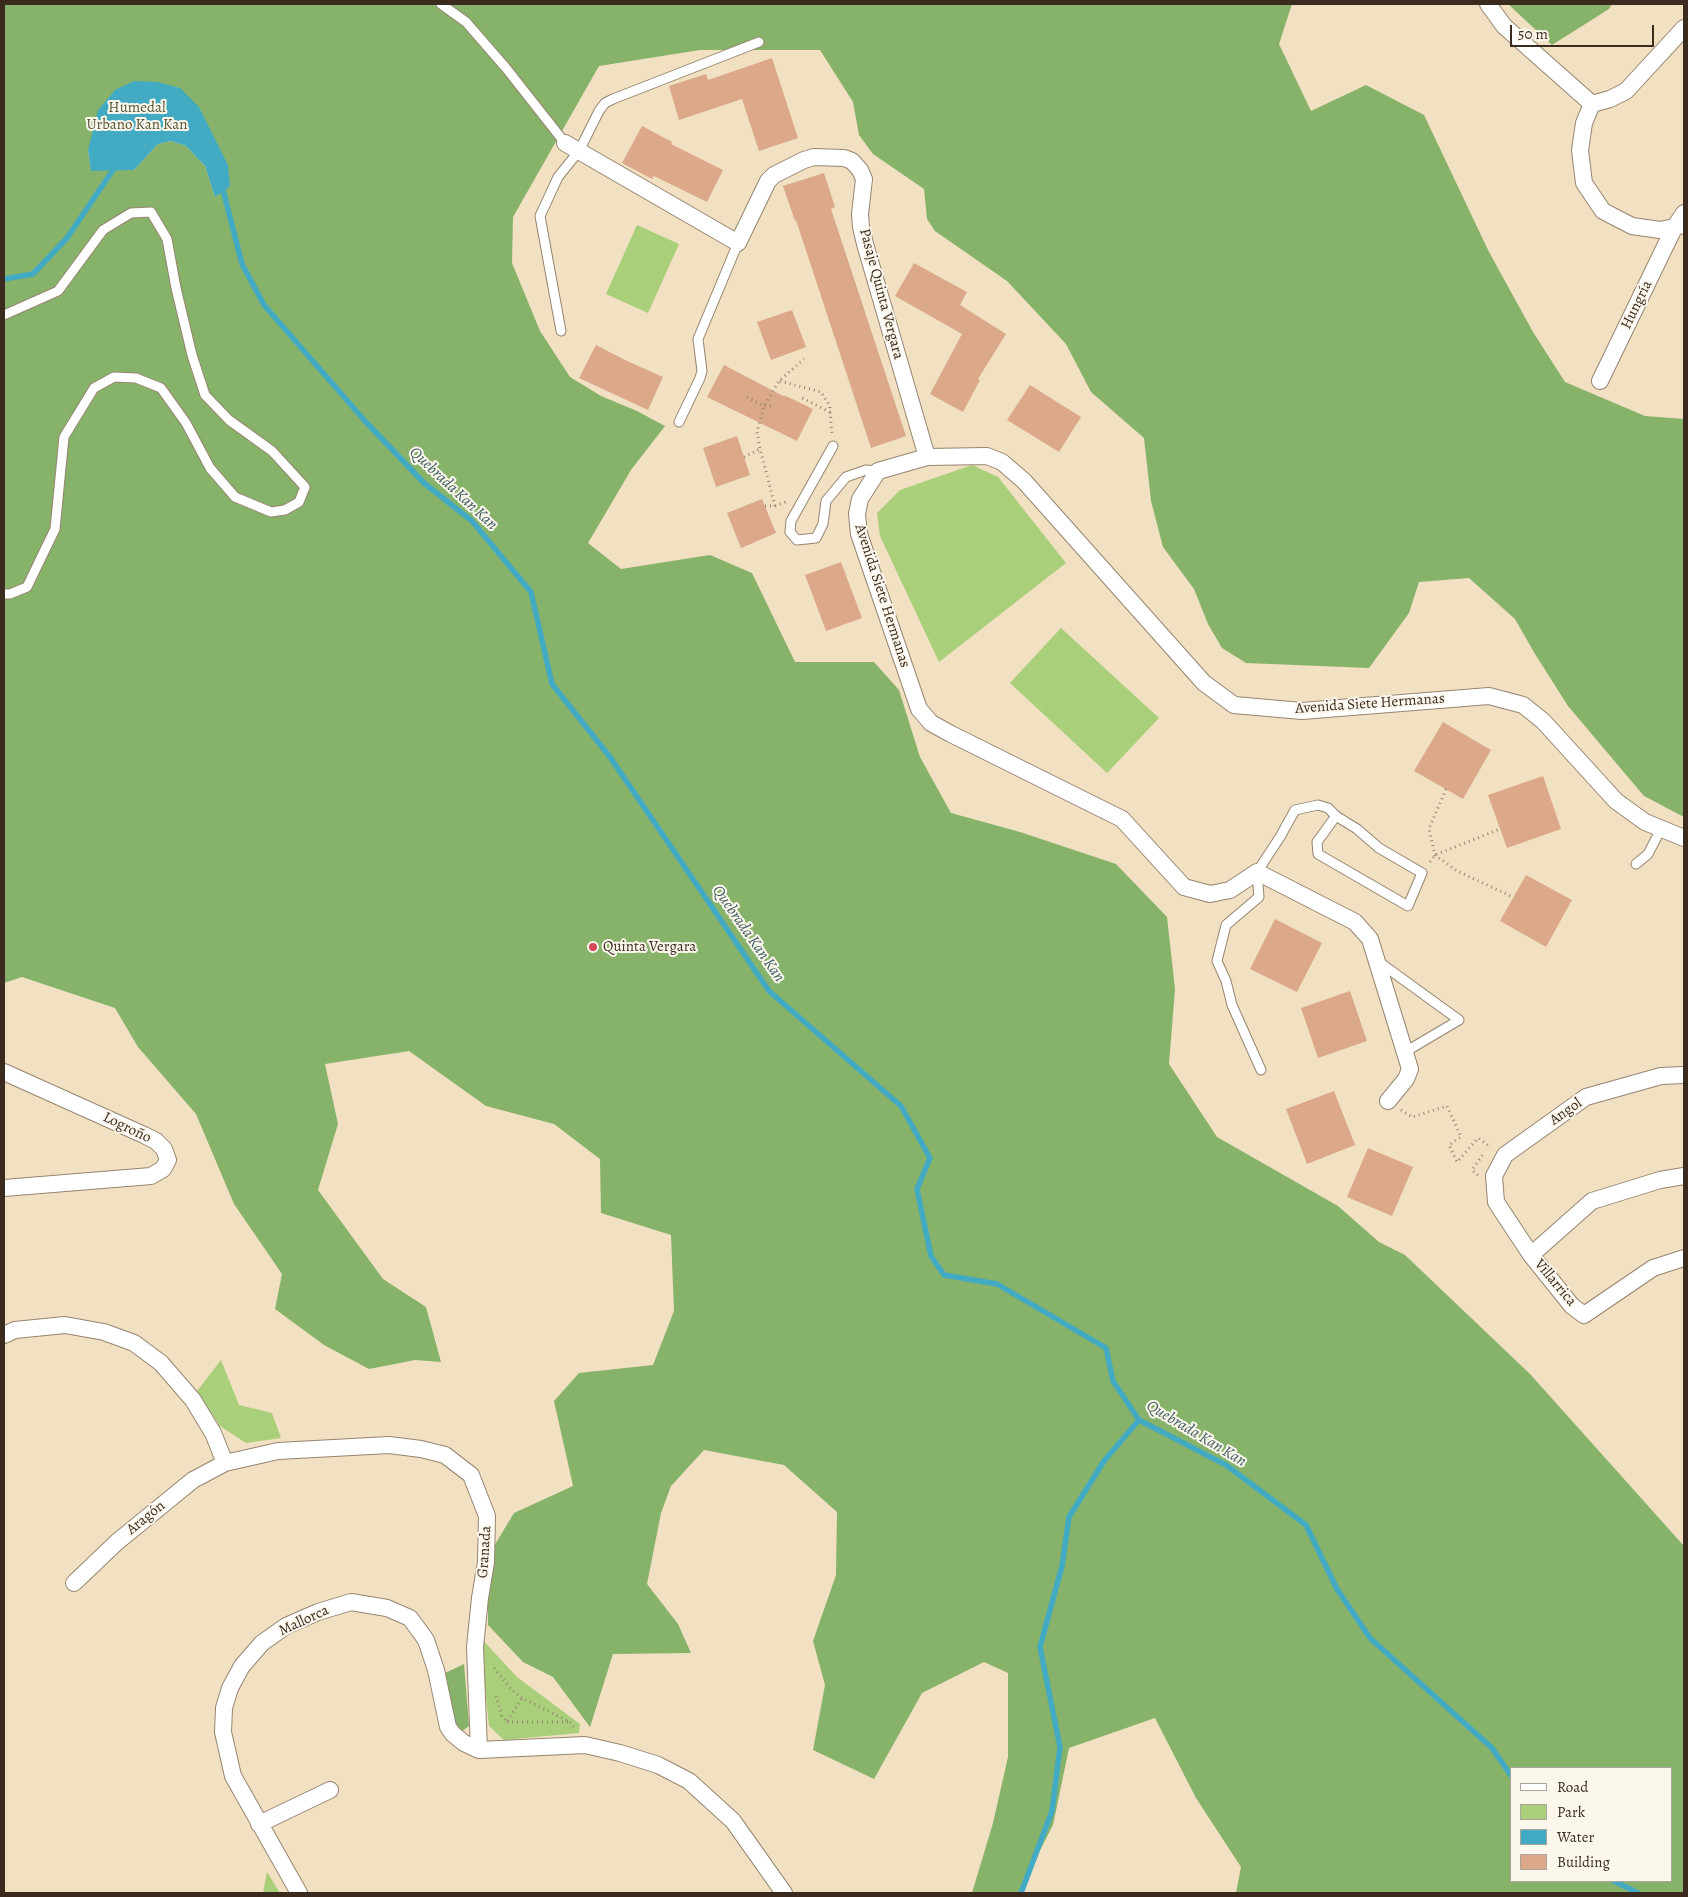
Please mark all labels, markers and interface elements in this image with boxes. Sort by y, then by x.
scale bar [1513,15,1657,47]
text: 50 m [1518,24,1548,44]
park label: Humedal Urbano Kan Kan [87,99,187,134]
street label: Pasaje Quinta Vergara [855,227,907,361]
street label: Hungría [1617,278,1657,332]
water label: Quebrada Kan Kan [405,443,501,535]
street label: Avenida Siete Hermanas [850,522,914,670]
street label: Avenida Siete Hermanas [1295,690,1445,718]
water label: Quebrada Kan Kan [708,882,788,986]
place label: Quinta Vergara [603,938,696,956]
marker: Quinta Vergara [587,941,599,953]
street label: Angol [1546,1094,1586,1130]
street label: Logroño [100,1109,154,1147]
street label: Villarrica [1530,1256,1580,1310]
water label: Quebrada Kan Kan [1142,1397,1250,1471]
street label: Aragón [123,1497,169,1539]
street label: Granada [474,1525,496,1579]
street label: Mallorca [276,1602,332,1640]
legend [1510,1767,1673,1882]
text: Road [1557,1777,1588,1797]
text: Park [1557,1802,1585,1822]
text: Water [1557,1827,1594,1847]
text: Building [1557,1852,1610,1872]

